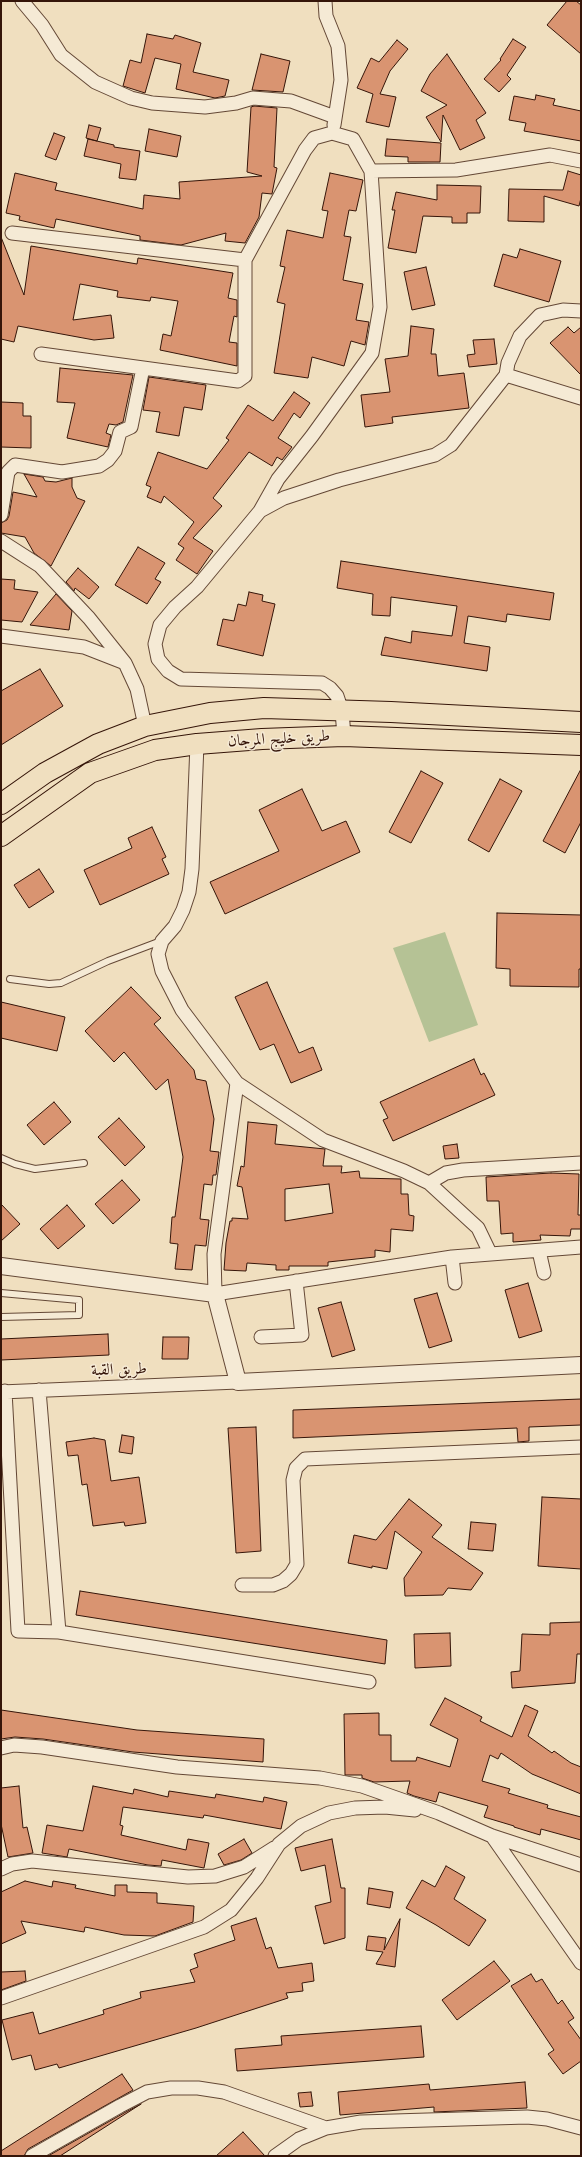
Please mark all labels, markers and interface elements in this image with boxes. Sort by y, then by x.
street label: طريق خليج المرجان [227,727,331,751]
street label: طريق القبة [91,1359,147,1381]

